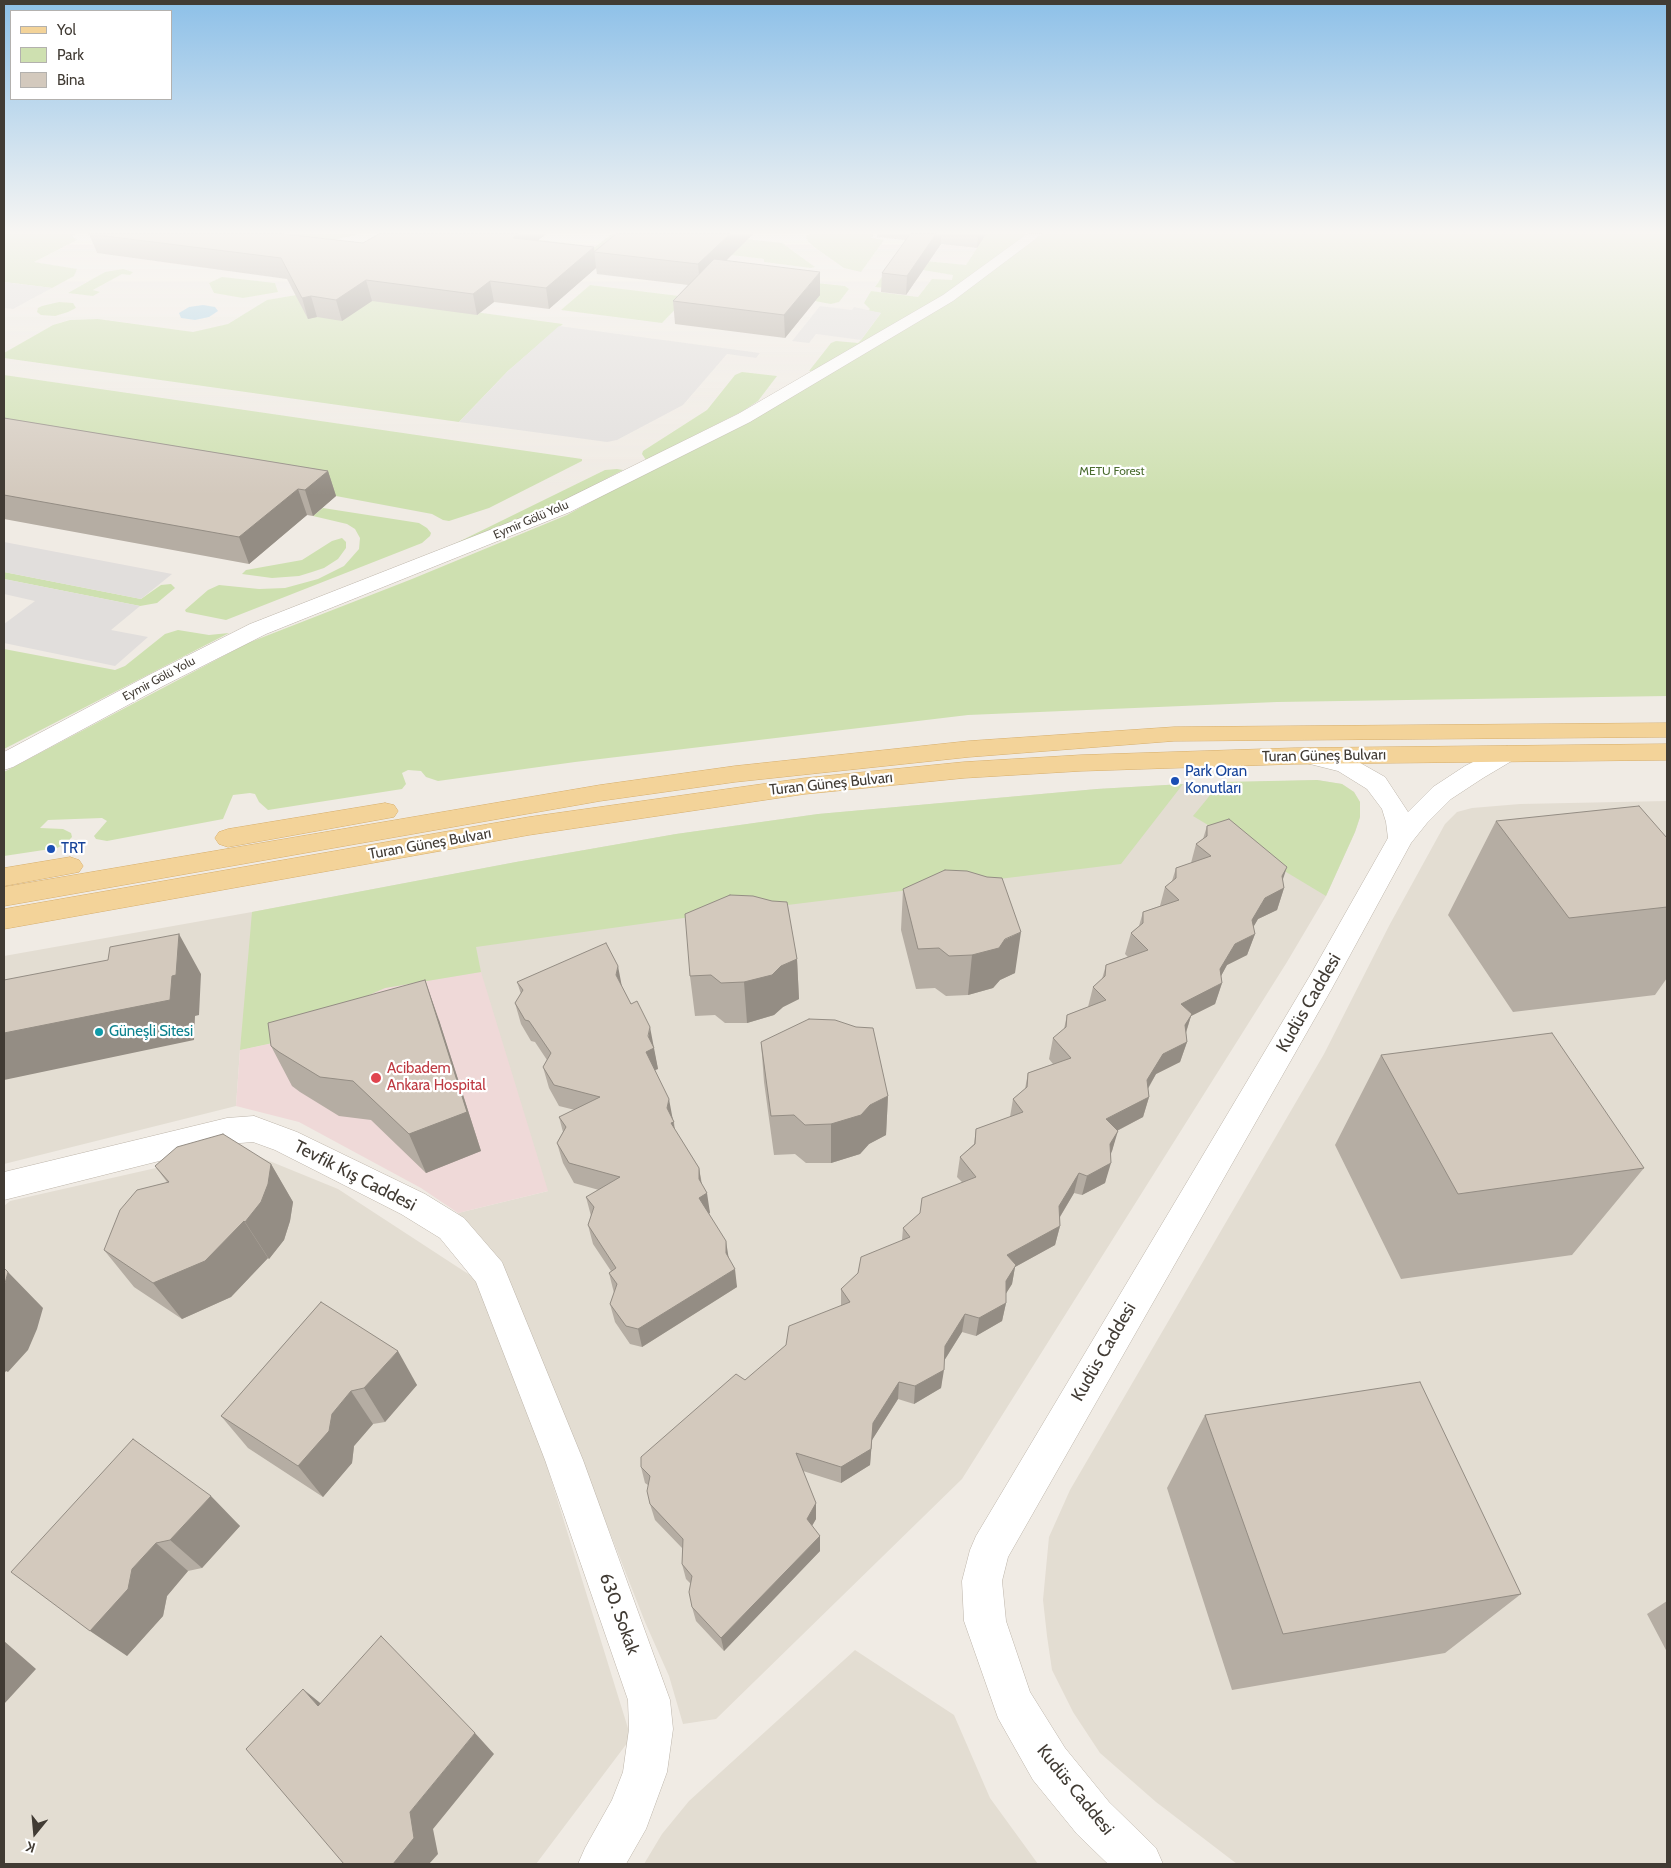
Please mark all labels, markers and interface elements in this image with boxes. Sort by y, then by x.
legend [10,10,172,100]
text: Yol [57,21,76,39]
text: Park [57,46,84,64]
text: Bina [57,71,85,89]
park label: METU Forest [1079,464,1145,478]
street label: Eymir Gölü Yolu [491,498,571,542]
street label: Eymir Gölü Yolu [120,654,198,704]
street label: Turan Güneş Bulvarı [1262,746,1386,766]
place label: Park Oran Konutları [1185,763,1247,798]
street label: Turan Güneş Bulvarı [768,769,894,799]
marker: Park Oran Konutları [1169,775,1181,787]
street label: Turan Güneş Bulvarı [367,824,493,864]
place label: TRT [61,840,86,858]
marker: TRT [45,843,57,855]
street label: Kudüs Caddesi [1272,950,1346,1056]
place label: Güneşli Sitesi [109,1023,193,1041]
marker: Güneşli Sitesi [93,1026,105,1038]
place label: Acibadem Ankara Hospital [387,1060,486,1095]
marker: Acibadem Ankara Hospital [369,1071,383,1085]
street label: Tevfik Kış Caddesi [290,1136,420,1216]
street label: Kudüs Caddesi [1067,1299,1141,1405]
street label: 630. Sokak [594,1570,644,1658]
street label: Kudüs Caddesi [1032,1740,1118,1840]
north arrow [10,1808,60,1858]
text: K [24,1837,37,1857]

